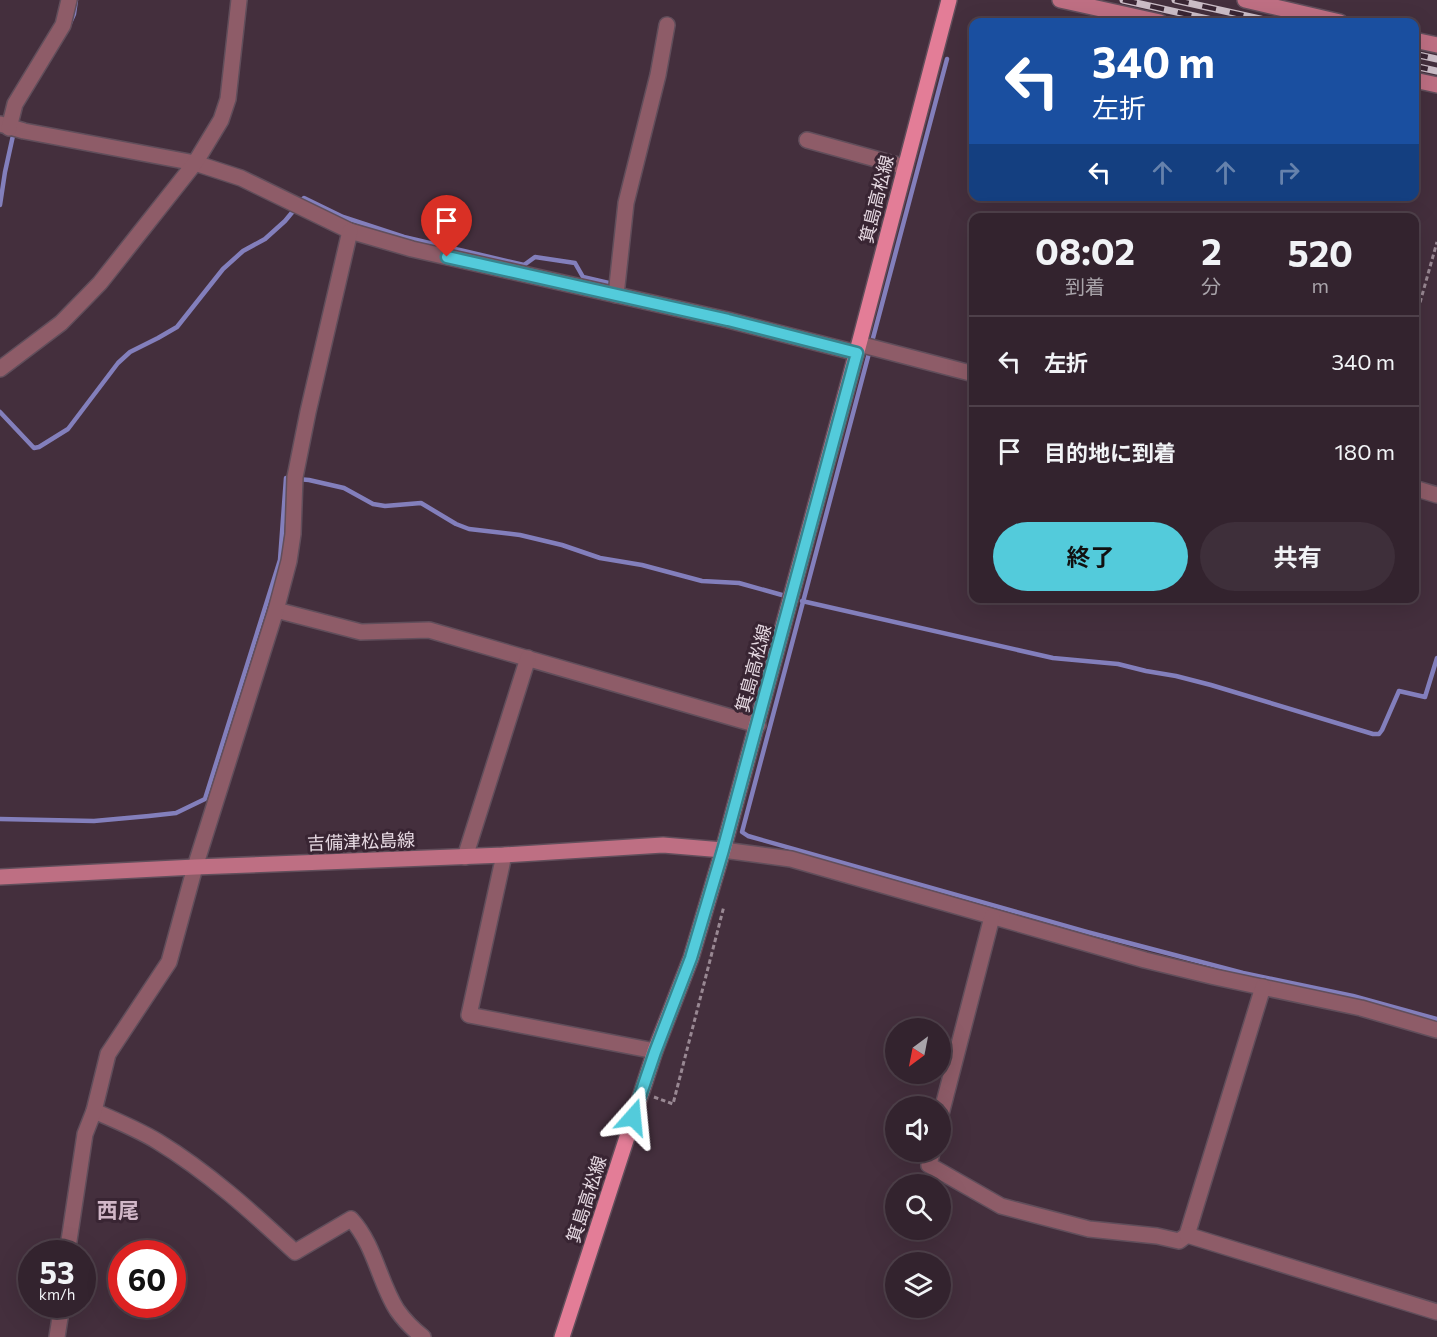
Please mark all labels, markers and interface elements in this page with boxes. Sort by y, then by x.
text: 340 m [1092,35,1215,87]
icon: left [993,42,1071,120]
text: 左折 [1092,91,1146,124]
street label: 箕島高松線 [854,153,898,245]
icon: left [1083,156,1116,189]
icon: ahead [1146,156,1179,189]
icon: ahead [1209,156,1242,189]
icon: right [1272,156,1305,189]
pin [421,195,472,257]
icon: arrive [430,204,463,237]
text: 08:02 [1035,228,1135,272]
text: 2 [1201,228,1222,272]
text: 520 [1288,230,1353,274]
text: m [1312,273,1329,297]
text: 到着 [1065,274,1105,298]
text: 分 [1201,274,1221,298]
icon: left [993,345,1026,378]
text: 340 m [1331,348,1395,375]
text: 左折 [1044,349,1088,376]
icon: arrive [993,435,1026,468]
text: 180 m [1334,438,1395,465]
text: 目的地に到着 [1044,439,1176,466]
button: 終了 [993,522,1188,591]
button: 共有 [1200,522,1395,591]
street label: 箕島高松線 [731,622,775,714]
street label: 吉備津松島線 [307,828,415,854]
north arrow [885,1018,951,1084]
map controls [885,1018,951,1318]
position arrow [601,1085,665,1149]
button: sound [885,1096,951,1162]
street label: 箕島高松線 [562,1153,610,1245]
button: search [885,1174,951,1240]
district label: 西尾 [97,1197,139,1222]
speed limit sign: 60 [108,1240,186,1318]
button: layers [885,1252,951,1318]
text: 53 [40,1253,74,1290]
text: km/h [39,1285,75,1303]

